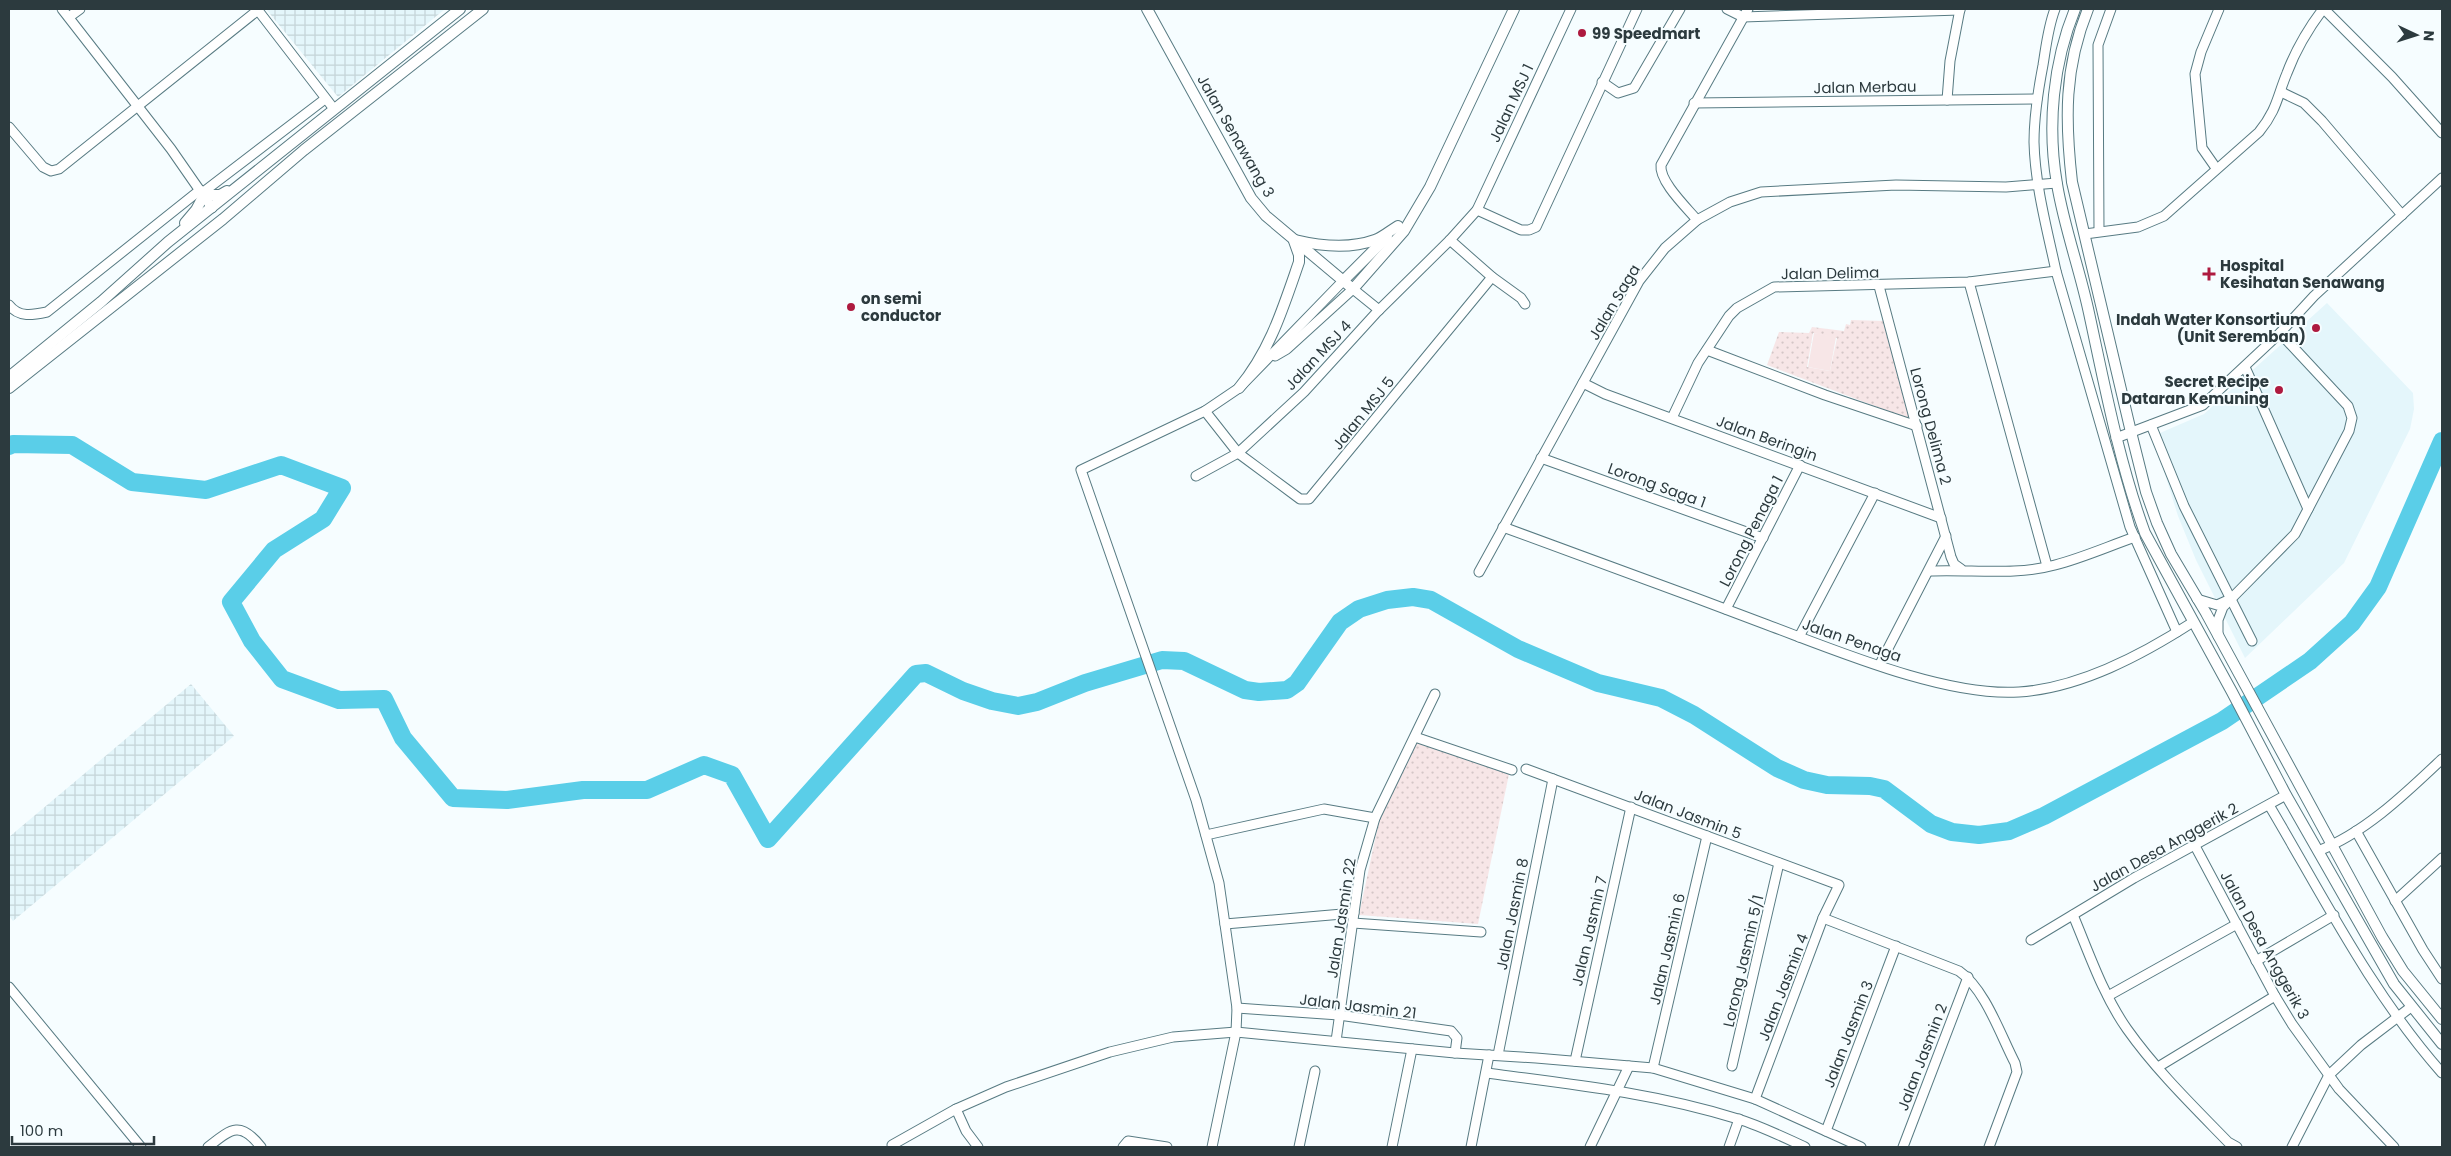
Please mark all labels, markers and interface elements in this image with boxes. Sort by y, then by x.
north arrow [2391,10,2441,60]
place label: 99 Speedmart [1592,23,1700,44]
marker: 99 Speedmart [1576,27,1588,39]
text: N [2419,30,2439,42]
street label: Jalan MSJ 1 [1484,60,1538,146]
street label: Jalan Senawang 3 [1192,71,1280,201]
street label: Jalan Merbau [1813,76,1917,98]
place label: Hospital Kesihatan Senawang [2220,255,2385,293]
street label: Jalan Saga [1583,260,1645,344]
street label: Jalan Delima [1781,262,1879,284]
marker: Hospital Kesihatan Senawang [2202,267,2216,281]
place label: on semi conductor [861,288,942,326]
marker: on semi conductor [845,301,857,313]
place label: Indah Water Konsortium (Unit Seremban) [2116,309,2306,347]
street label: Jalan MSJ 4 [1280,315,1356,395]
marker: Indah Water Konsortium (Unit Seremban) [2310,322,2322,334]
street label: Lorong Delima 2 [1905,365,1957,487]
place label: Secret Recipe Dataran Kemuning [2121,371,2269,409]
street label: Jalan MSJ 5 [1327,372,1399,454]
marker: Secret Recipe Dataran Kemuning [2273,384,2285,396]
street label: Jalan Beringin [1713,410,1821,466]
street label: Lorong Saga 1 [1605,458,1709,512]
street label: Lorong Penaga 1 [1714,472,1788,590]
street label: Jalan Penaga [1800,613,1904,667]
street label: Jalan Jasmin 5 [1631,784,1745,844]
street label: Jalan Desa Anggerik 2 [2086,797,2242,897]
street label: Jalan Jasmin 22 [1321,856,1361,980]
street label: Jalan Jasmin 8 [1491,856,1533,972]
street label: Jalan Desa Anggerik 3 [2215,867,2315,1023]
street label: Jalan Jasmin 7 [1566,874,1612,988]
street label: Jalan Jasmin 6 [1644,891,1690,1007]
street label: Lorong Jasmin 5/1 [1718,893,1768,1029]
street label: Jalan Jasmin 4 [1753,930,1813,1044]
street label: Jalan Jasmin 3 [1818,977,1878,1091]
street label: Jalan Jasmin 21 [1298,988,1418,1024]
street label: Jalan Jasmin 2 [1892,1001,1952,1113]
scale bar [12,1114,155,1146]
text: 100 m [20,1120,63,1141]

